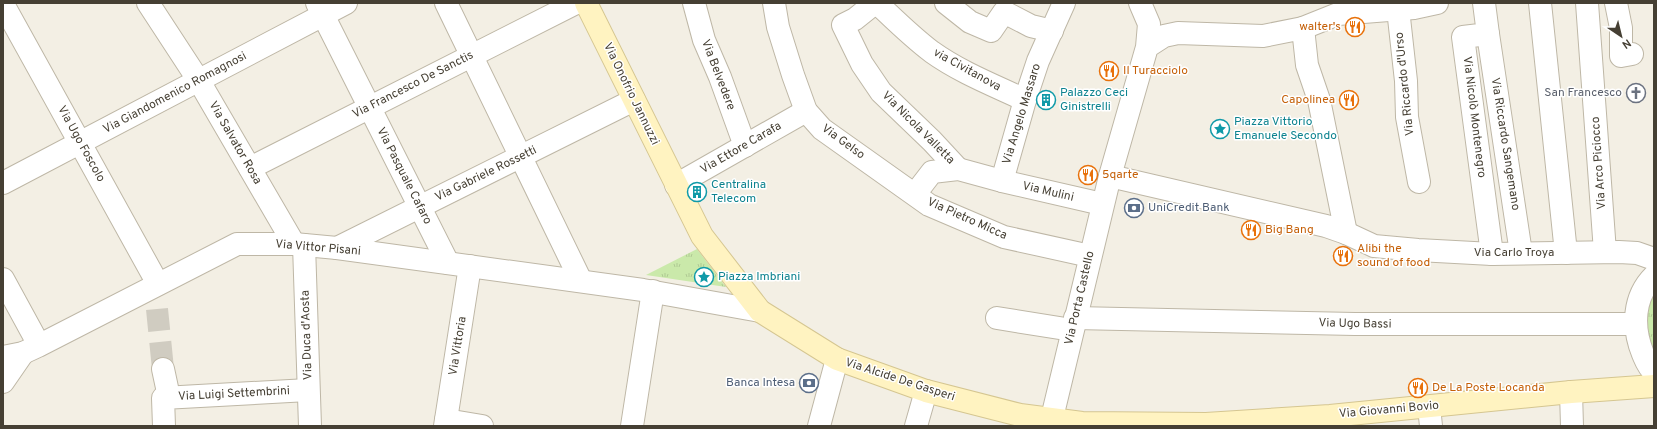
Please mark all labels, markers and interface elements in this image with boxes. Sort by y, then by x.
restaurant icon: walter's [1344,16,1366,38]
north arrow [1601,16,1641,56]
place label: walter's [1299,19,1341,35]
street label: Via Riccardo d'Urso [1392,31,1418,137]
text: N [1619,35,1633,51]
street label: Via Belvedere [697,37,739,113]
street label: Via Onofrio Jannuzzi [599,40,663,148]
street label: via Civitanova [930,45,1004,95]
street label: Via Francesco De Sanctis [350,47,476,123]
street label: Via Giandomenico Romagnosi [100,48,250,138]
street label: Via Nicolò Montenegro [1459,55,1489,179]
restaurant icon: Il Turacciolo [1098,60,1120,82]
street label: Via Angelo Massaro [999,61,1045,166]
place label: Il Turacciolo [1123,63,1188,79]
street label: Via Riccardo Sangemano [1487,76,1523,212]
church icon: San Francesco [1625,82,1647,104]
place label: Palazzo Ceci Ginistrelli [1060,85,1128,115]
place label: San Francesco [1544,85,1622,101]
street label: Via Nicola Valletta [878,88,958,168]
building icon: Palazzo Ceci Ginistrelli [1035,89,1057,111]
restaurant icon: Capolinea [1338,89,1360,111]
place label: Capolinea [1281,92,1335,108]
street label: Via Salvator Rosa [205,99,265,187]
street label: Via Ugo Foscolo [53,103,109,185]
place label: Piazza Vittorio Emanuele Secondo [1234,114,1337,144]
street label: Via Arco Piciocco [1588,116,1610,210]
street label: Via Ettore Carafa [697,118,785,178]
place icon: Piazza Vittorio Emanuele Secondo [1209,118,1231,140]
street label: Via Gelso [818,121,868,163]
street label: Via Pasquale Cafaro [373,125,436,228]
street label: Via Gabriele Rossetti [433,142,539,206]
restaurant icon: 5qarte [1077,164,1099,186]
place label: 5qarte [1102,167,1138,183]
place label: Centralina Telecom [711,177,766,207]
street label: Via Mulini [1021,178,1075,206]
building icon: Centralina Telecom [686,181,708,203]
street label: Via Pietro Micca [925,194,1009,244]
bank icon: UniCredit Bank [1123,197,1145,219]
place label: UniCredit Bank [1148,200,1230,216]
restaurant icon: Big Bang [1240,219,1262,241]
place label: Big Bang [1265,222,1314,238]
street label: Via Vittor Pisani [275,236,361,260]
place label: Alibi the sound of food [1357,241,1430,271]
restaurant icon: Alibi the sound of food [1332,245,1354,267]
street label: Via Carlo Troya [1474,245,1554,261]
street label: Via Porta Castello [1061,249,1099,347]
place icon: Piazza Imbriani [693,266,715,288]
place label: Piazza Imbriani [718,269,800,285]
street label: Via Duca d'Aosta [297,290,317,380]
street label: Via Vittoria [445,315,471,377]
street label: Via Ugo Bassi [1318,315,1392,333]
street label: Via Alcide De Gasperi [843,355,957,405]
bank icon: Banca Intesa [798,372,820,394]
place label: Banca Intesa [726,375,795,391]
restaurant icon: De La Poste Locanda [1407,377,1429,399]
place label: De La Poste Locanda [1432,380,1545,396]
street label: Via Luigi Settembrini [178,383,290,405]
street label: Via Giovanni Bovio [1338,398,1440,422]

